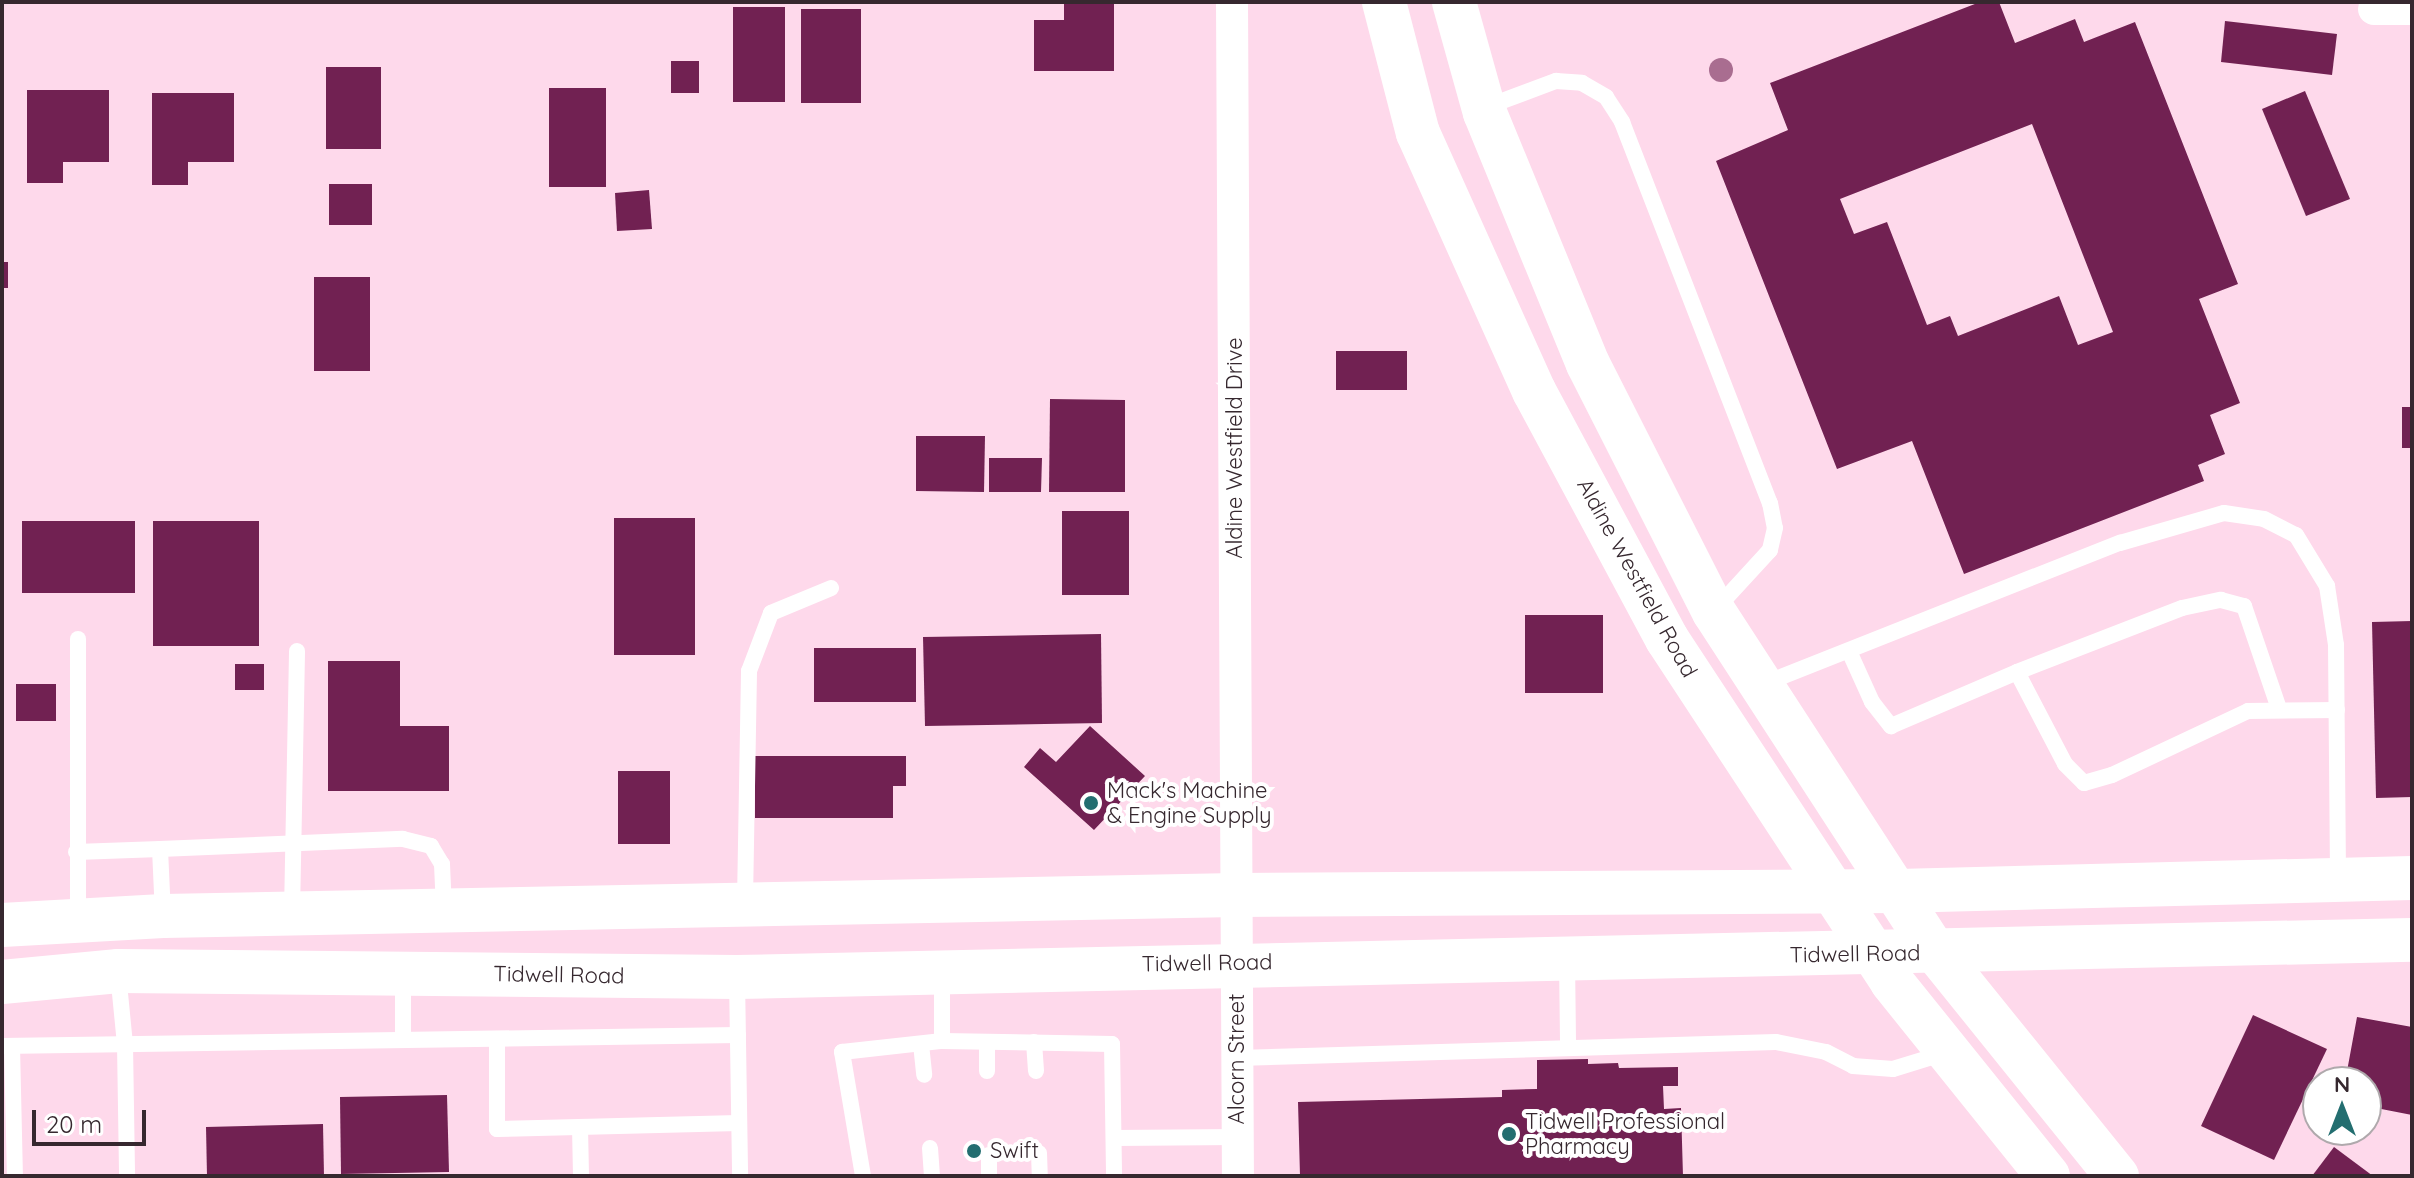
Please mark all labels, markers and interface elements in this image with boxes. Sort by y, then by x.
street label: Aldine Westfield Drive [1222,337,1248,559]
street label: Aldine Westfield Road [1571,474,1703,682]
place label: Mack's Machine & Engine Supply [1107,777,1272,828]
marker: Mack's Machine & Engine Supply [1082,794,1100,812]
street label: Tidwell Road [1789,940,1921,968]
street label: Tidwell Road [1141,949,1273,977]
street label: Tidwell Road [493,961,625,989]
street label: Alcorn Street [1224,993,1250,1125]
north arrow [2302,1066,2382,1146]
text: N [2334,1070,2350,1098]
scale bar [36,1094,150,1144]
place label: Tidwell Professional Pharmacy [1525,1108,1725,1160]
text: 20 m [46,1109,102,1139]
marker: Tidwell Professional Pharmacy [1500,1125,1518,1143]
place label: Swift [990,1138,1039,1164]
marker: Swift [965,1142,983,1160]

